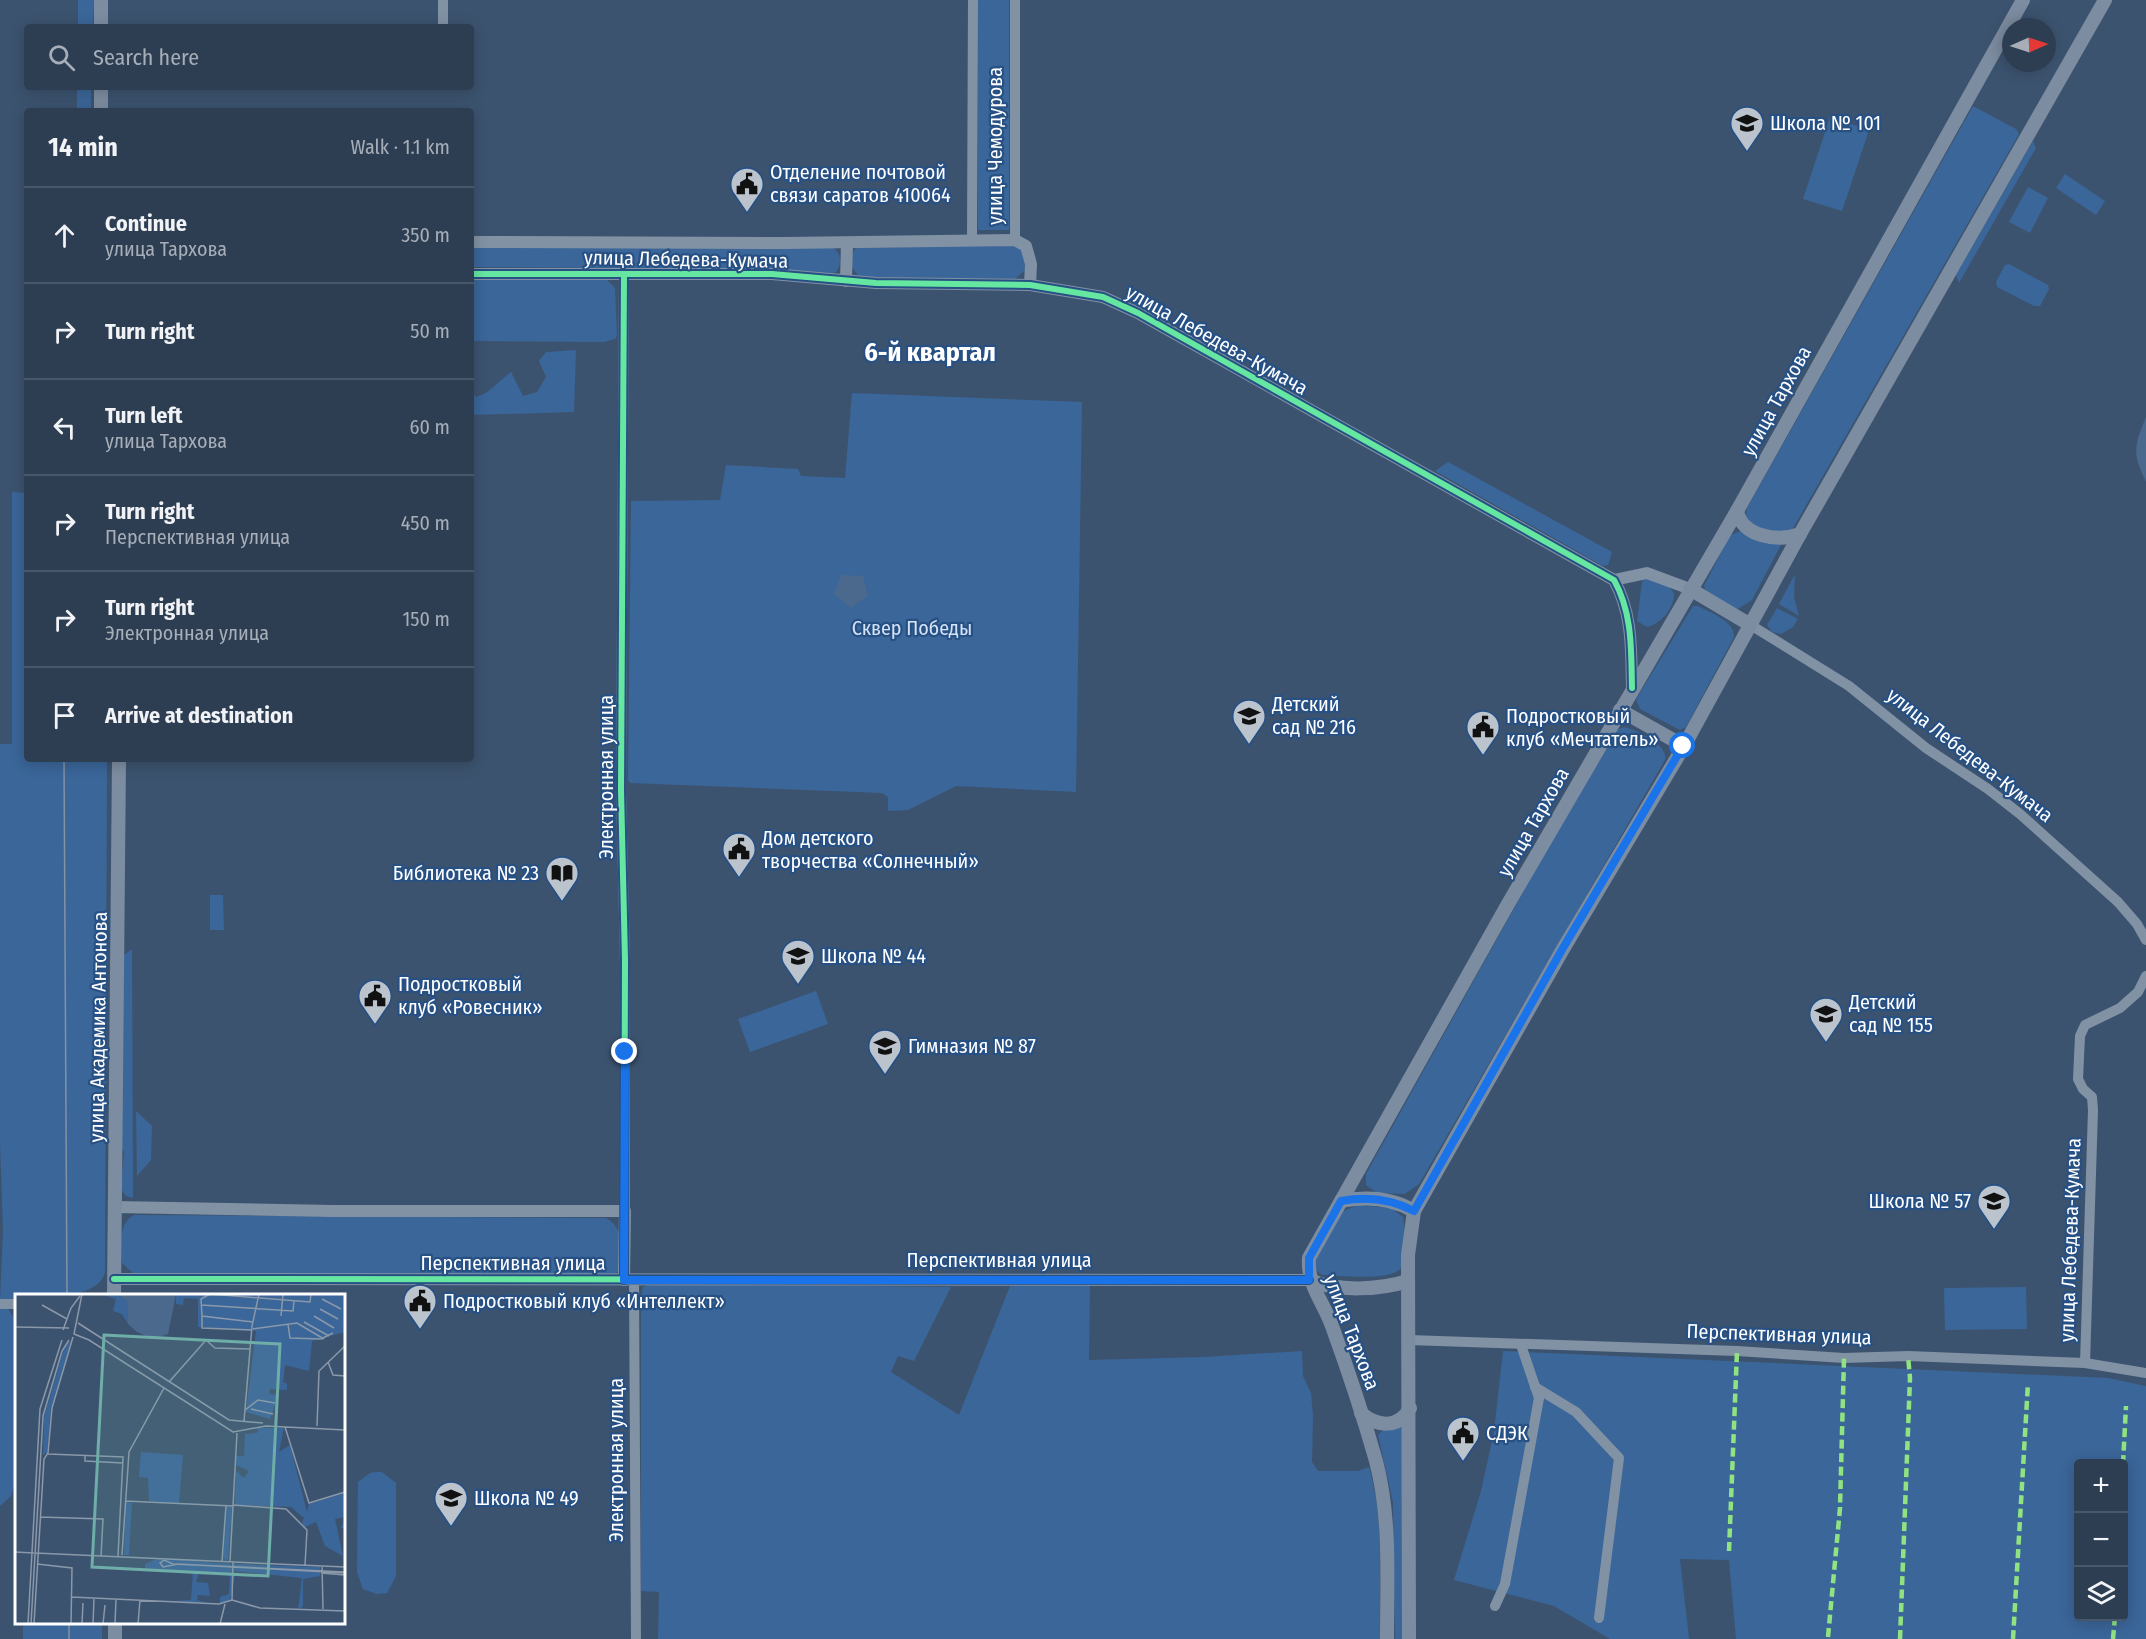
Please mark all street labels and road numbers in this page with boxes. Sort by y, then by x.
street label: улица Чемодурова [983,67,1007,225]
street label: улица Лебедева-Кумача [584,245,788,273]
street label: улица Лебедева-Кумача [1122,280,1312,400]
street label: улица Тархова [1736,342,1816,460]
street label: улица Лебедева-Кумача [1882,683,2058,827]
street label: Электронная улица [594,695,618,859]
street label: улица Тархова [1492,763,1574,881]
street label: улица Академика Антонова [84,911,112,1143]
street label: улица Лебедева-Кумача [2054,1138,2086,1342]
street label: Перспективная улица [906,1248,1092,1272]
street label: Перспективная улица [420,1251,606,1275]
street label: улица Тархова [1319,1271,1385,1393]
street label: Перспективная улица [1686,1319,1872,1349]
street label: Электронная улица [604,1378,628,1542]

